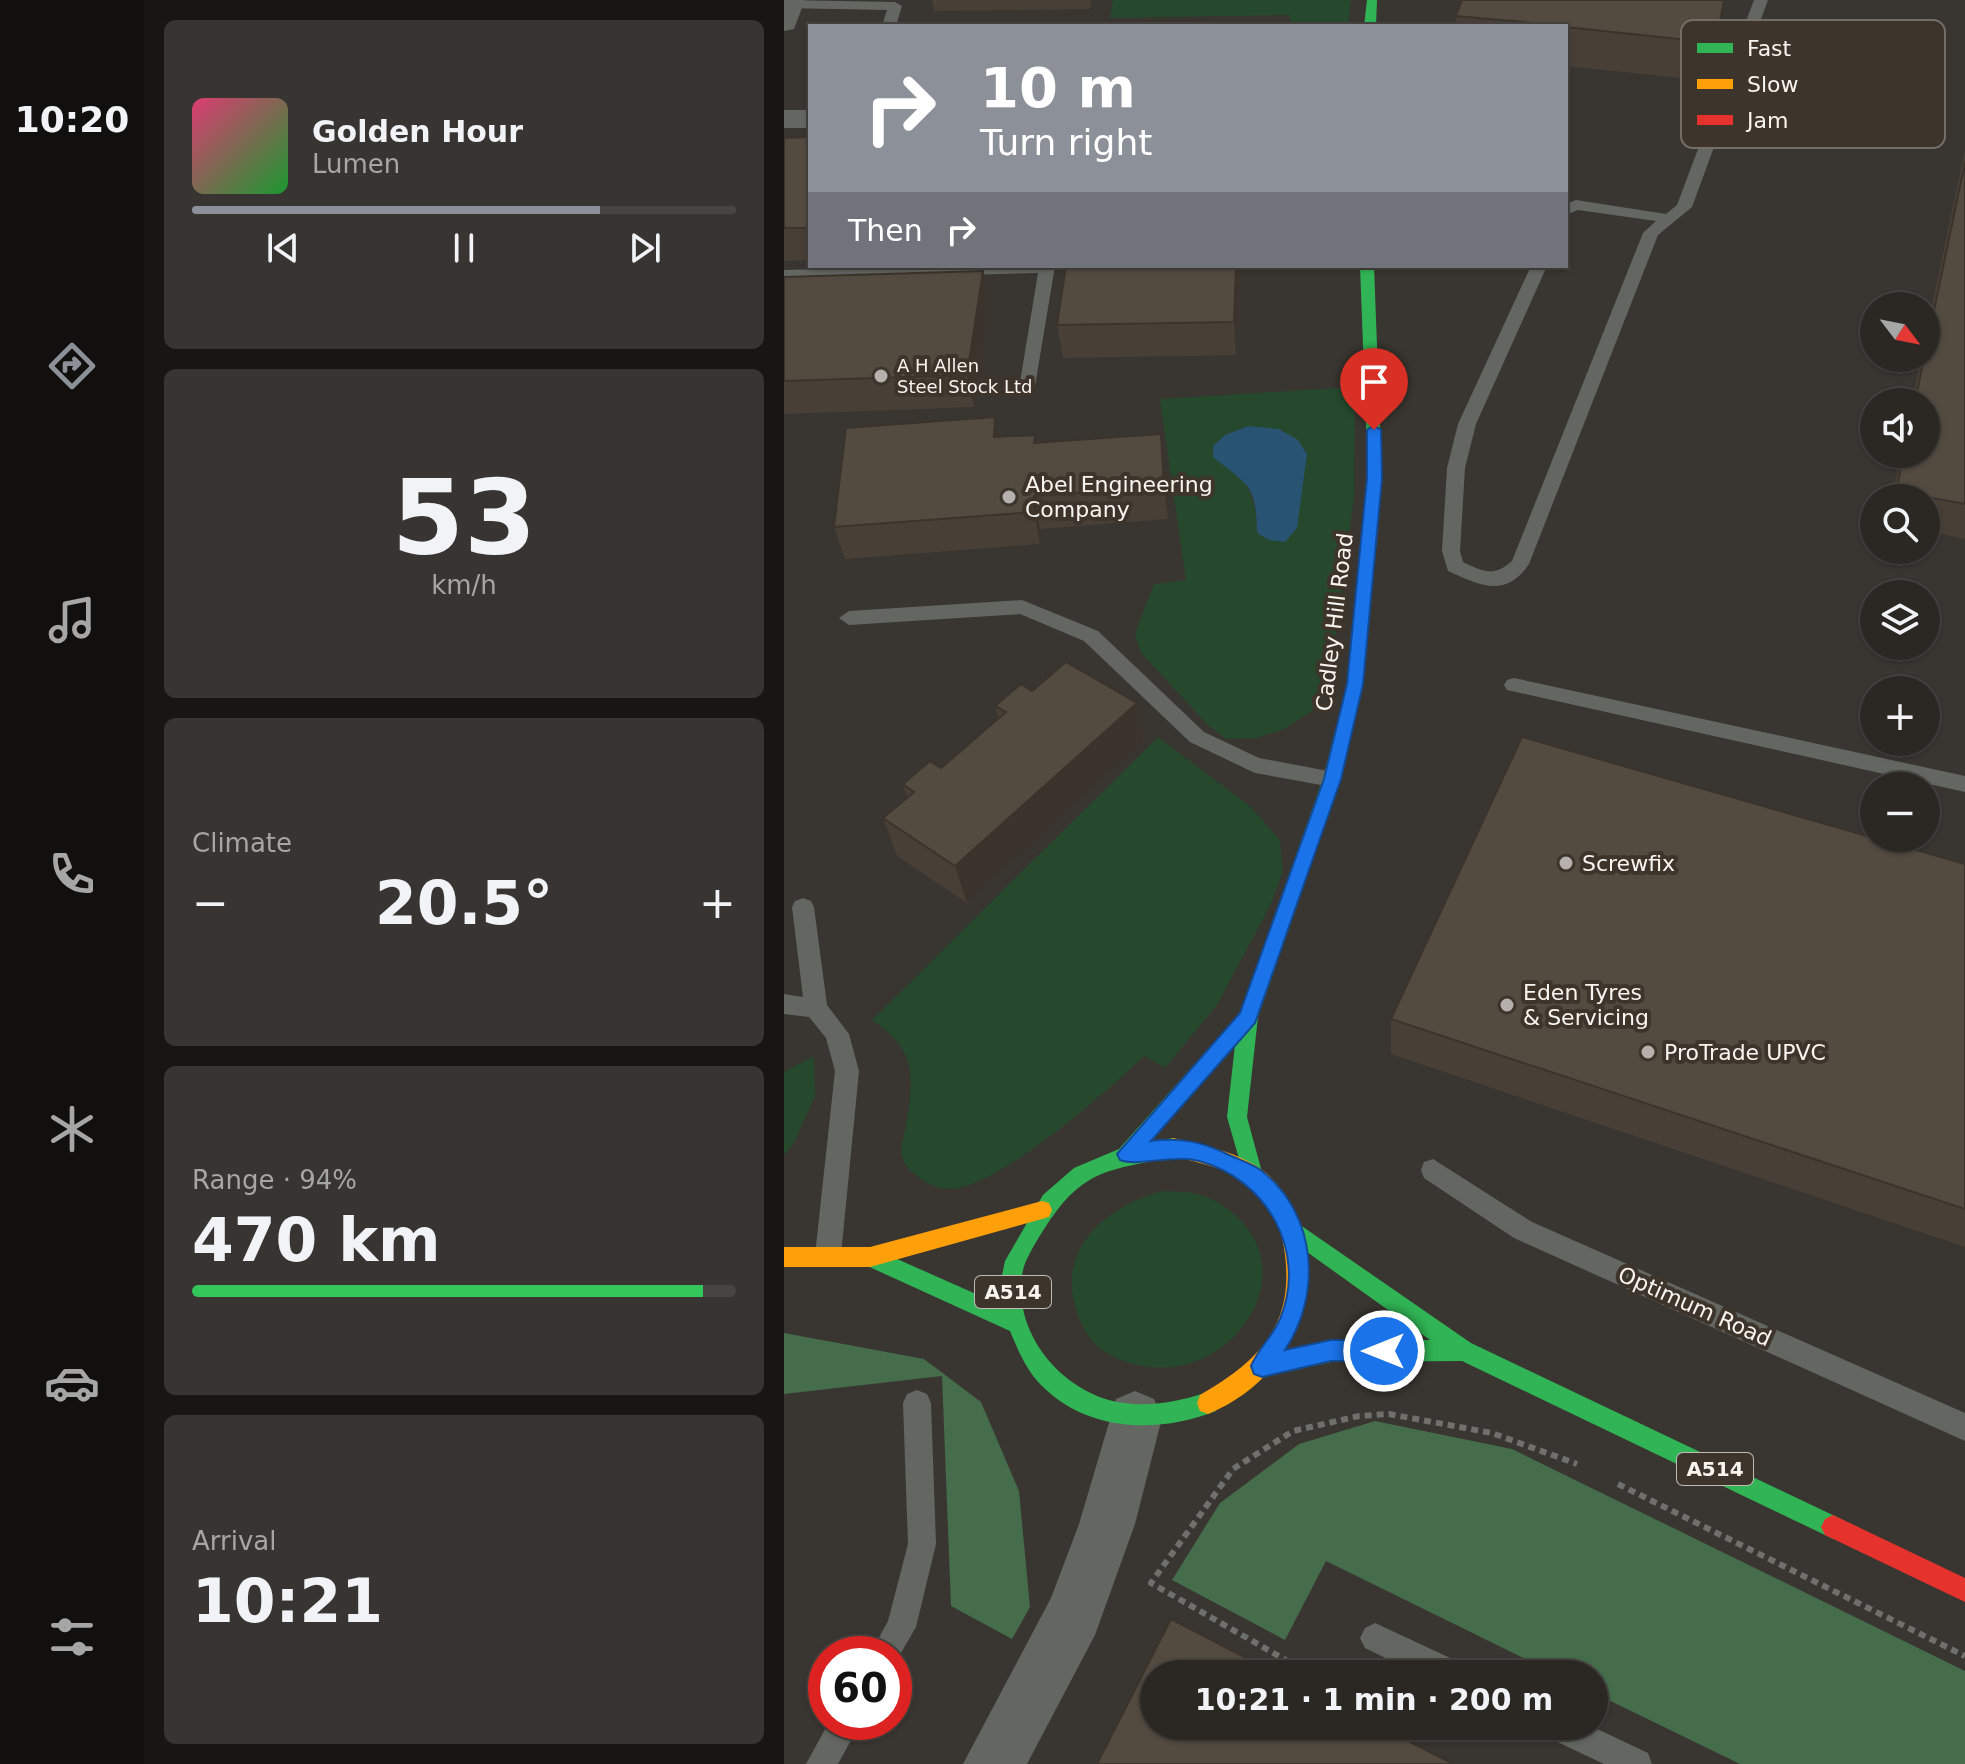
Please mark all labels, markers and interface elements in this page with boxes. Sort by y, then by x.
legend [1681,20,1945,148]
text: Fast [1747,36,1792,61]
text: 10 m [980,55,1136,120]
icon: right [848,56,952,160]
text: Slow [1747,72,1799,97]
text: 10:20 [15,99,129,140]
text: Jam [1745,108,1788,133]
text: Golden Hour [312,114,523,149]
text: Turn right [980,122,1152,163]
text: Lumen [312,149,400,179]
icon: right [939,208,983,252]
text: Then [848,213,923,248]
icon: previous [261,226,305,270]
icon: pause [442,226,486,270]
icon: next [623,226,667,270]
north arrow [1860,292,1940,372]
map controls [1860,292,1940,852]
icon: directions [44,338,100,394]
pin [1340,348,1408,430]
place label: A H Allen Steel Stock Ltd [897,355,1032,397]
icon: arrive [1352,360,1396,404]
marker: A H Allen Steel Stock Ltd [872,367,890,385]
button: sound [1860,388,1940,468]
text: 53 [392,457,536,579]
place label: Abel Engineering Company [1025,472,1213,522]
button: search [1860,484,1940,564]
marker: Abel Engineering Company [1000,488,1018,506]
street label: Cadley Hill Road [1311,531,1358,713]
text: km/h [431,570,497,600]
button: layers [1860,580,1940,660]
icon: music [44,592,100,648]
button: + [1860,676,1940,756]
button: − [1860,772,1940,852]
text: Climate [192,828,292,858]
icon: phone [44,846,100,902]
place label: Screwfix [1582,851,1675,876]
marker: Screwfix [1557,854,1575,872]
text: 20.5° [375,868,553,938]
text: − [192,877,229,928]
text: + [699,877,736,928]
place label: Eden Tyres & Servicing [1523,980,1649,1030]
marker: Eden Tyres & Servicing [1498,996,1516,1014]
place label: ProTrade UPVC [1664,1040,1826,1065]
marker: ProTrade UPVC [1639,1043,1657,1061]
icon: climate [44,1101,100,1157]
text: Range · 94% [192,1165,357,1195]
text: 470 km [192,1205,441,1275]
street label: Optimum Road [1614,1261,1775,1351]
road number: A514 [975,1276,1051,1308]
position arrow [1342,1309,1426,1393]
icon: car [44,1355,100,1411]
road number: A514 [1677,1453,1753,1485]
text: Arrival [192,1526,276,1556]
text: 10:21 [192,1566,383,1636]
icon: filters [44,1609,100,1665]
speed limit sign: 60 [808,1636,912,1740]
text: 10:21 · 1 min · 200 m [1195,1682,1553,1717]

